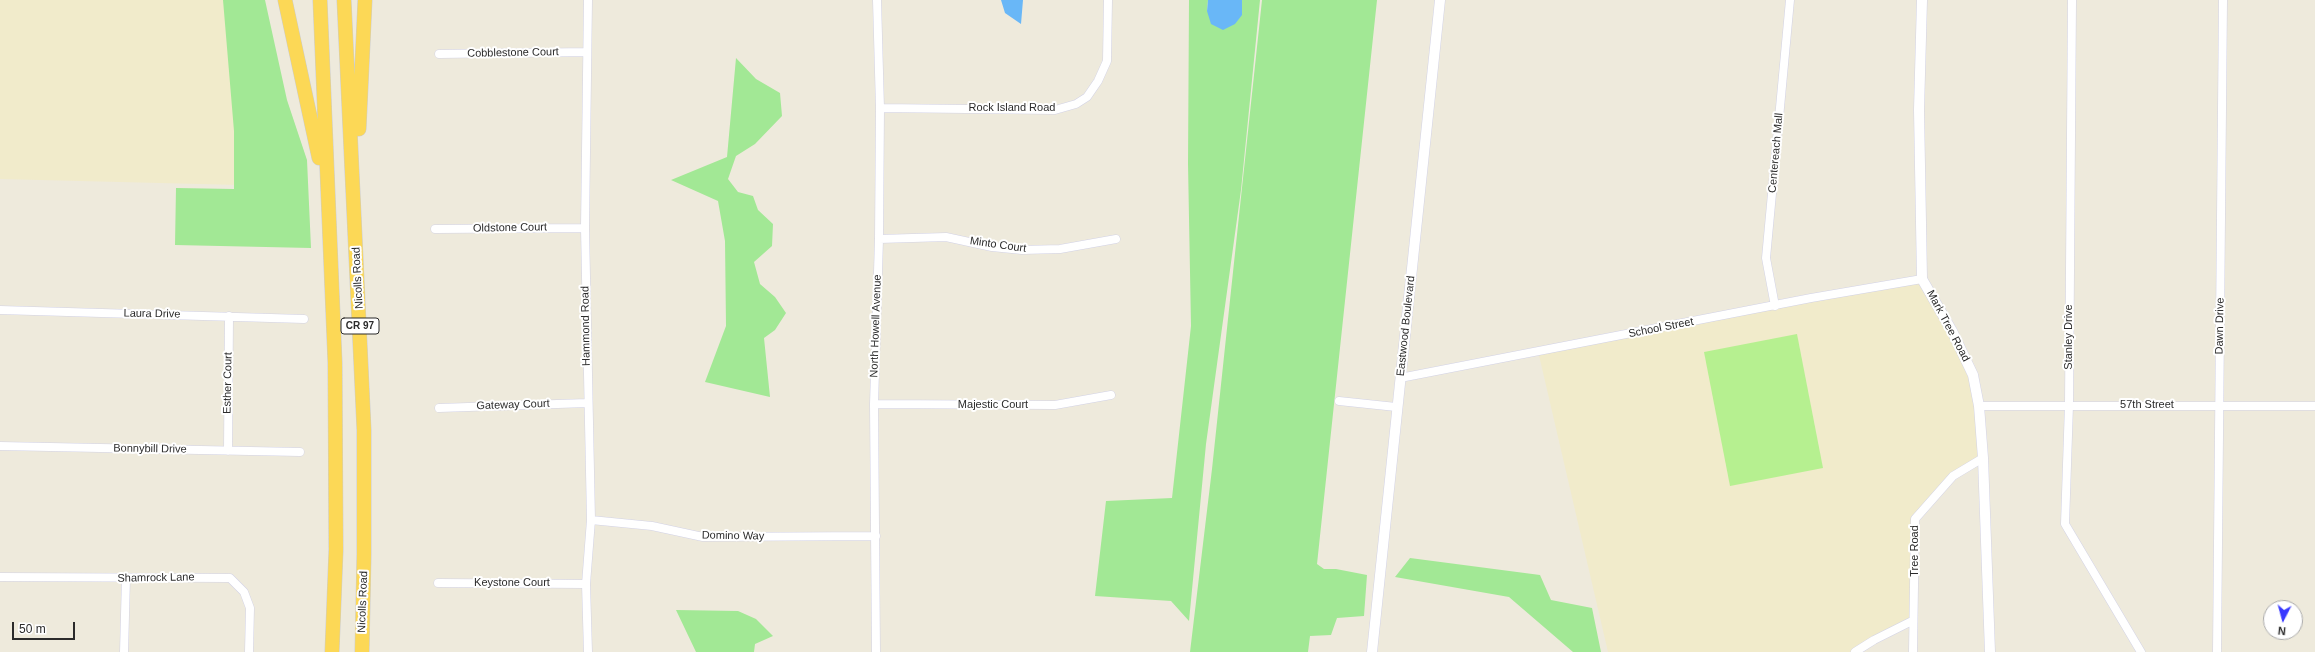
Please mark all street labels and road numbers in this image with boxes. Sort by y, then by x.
street label: Cobblestone Court [467,46,559,60]
street label: Rock Island Road [969,101,1055,115]
street label: Centereach Mall [1766,113,1786,193]
street label: Oldstone Court [473,221,547,235]
street label: Minto Court [969,235,1027,255]
street label: Nicolls Road [350,247,366,309]
street label: North Howell Avenue [868,274,884,378]
street label: Eastwood Boulevard [1394,275,1418,377]
street label: Hammond Road [579,286,593,366]
street label: Mark Tree Road [1924,288,1972,364]
street label: Dawn Drive [2213,297,2227,355]
street label: Stanley Drive [2062,304,2076,370]
street label: Laura Drive [123,307,181,321]
street label: School Street [1627,315,1695,341]
road number: CR 97 [341,318,379,334]
street label: Esther Court [221,352,235,414]
street label: Gateway Court [476,397,550,413]
street label: Majestic Court [958,398,1028,412]
street label: 57th Street [2120,398,2174,412]
street label: Bonnybill Drive [113,442,187,456]
street label: Tree Road [1908,525,1922,577]
street label: Domino Way [702,529,764,543]
street label: Shamrock Lane [117,571,195,585]
street label: Nicolls Road [355,571,371,633]
street label: Keystone Court [474,576,550,590]

